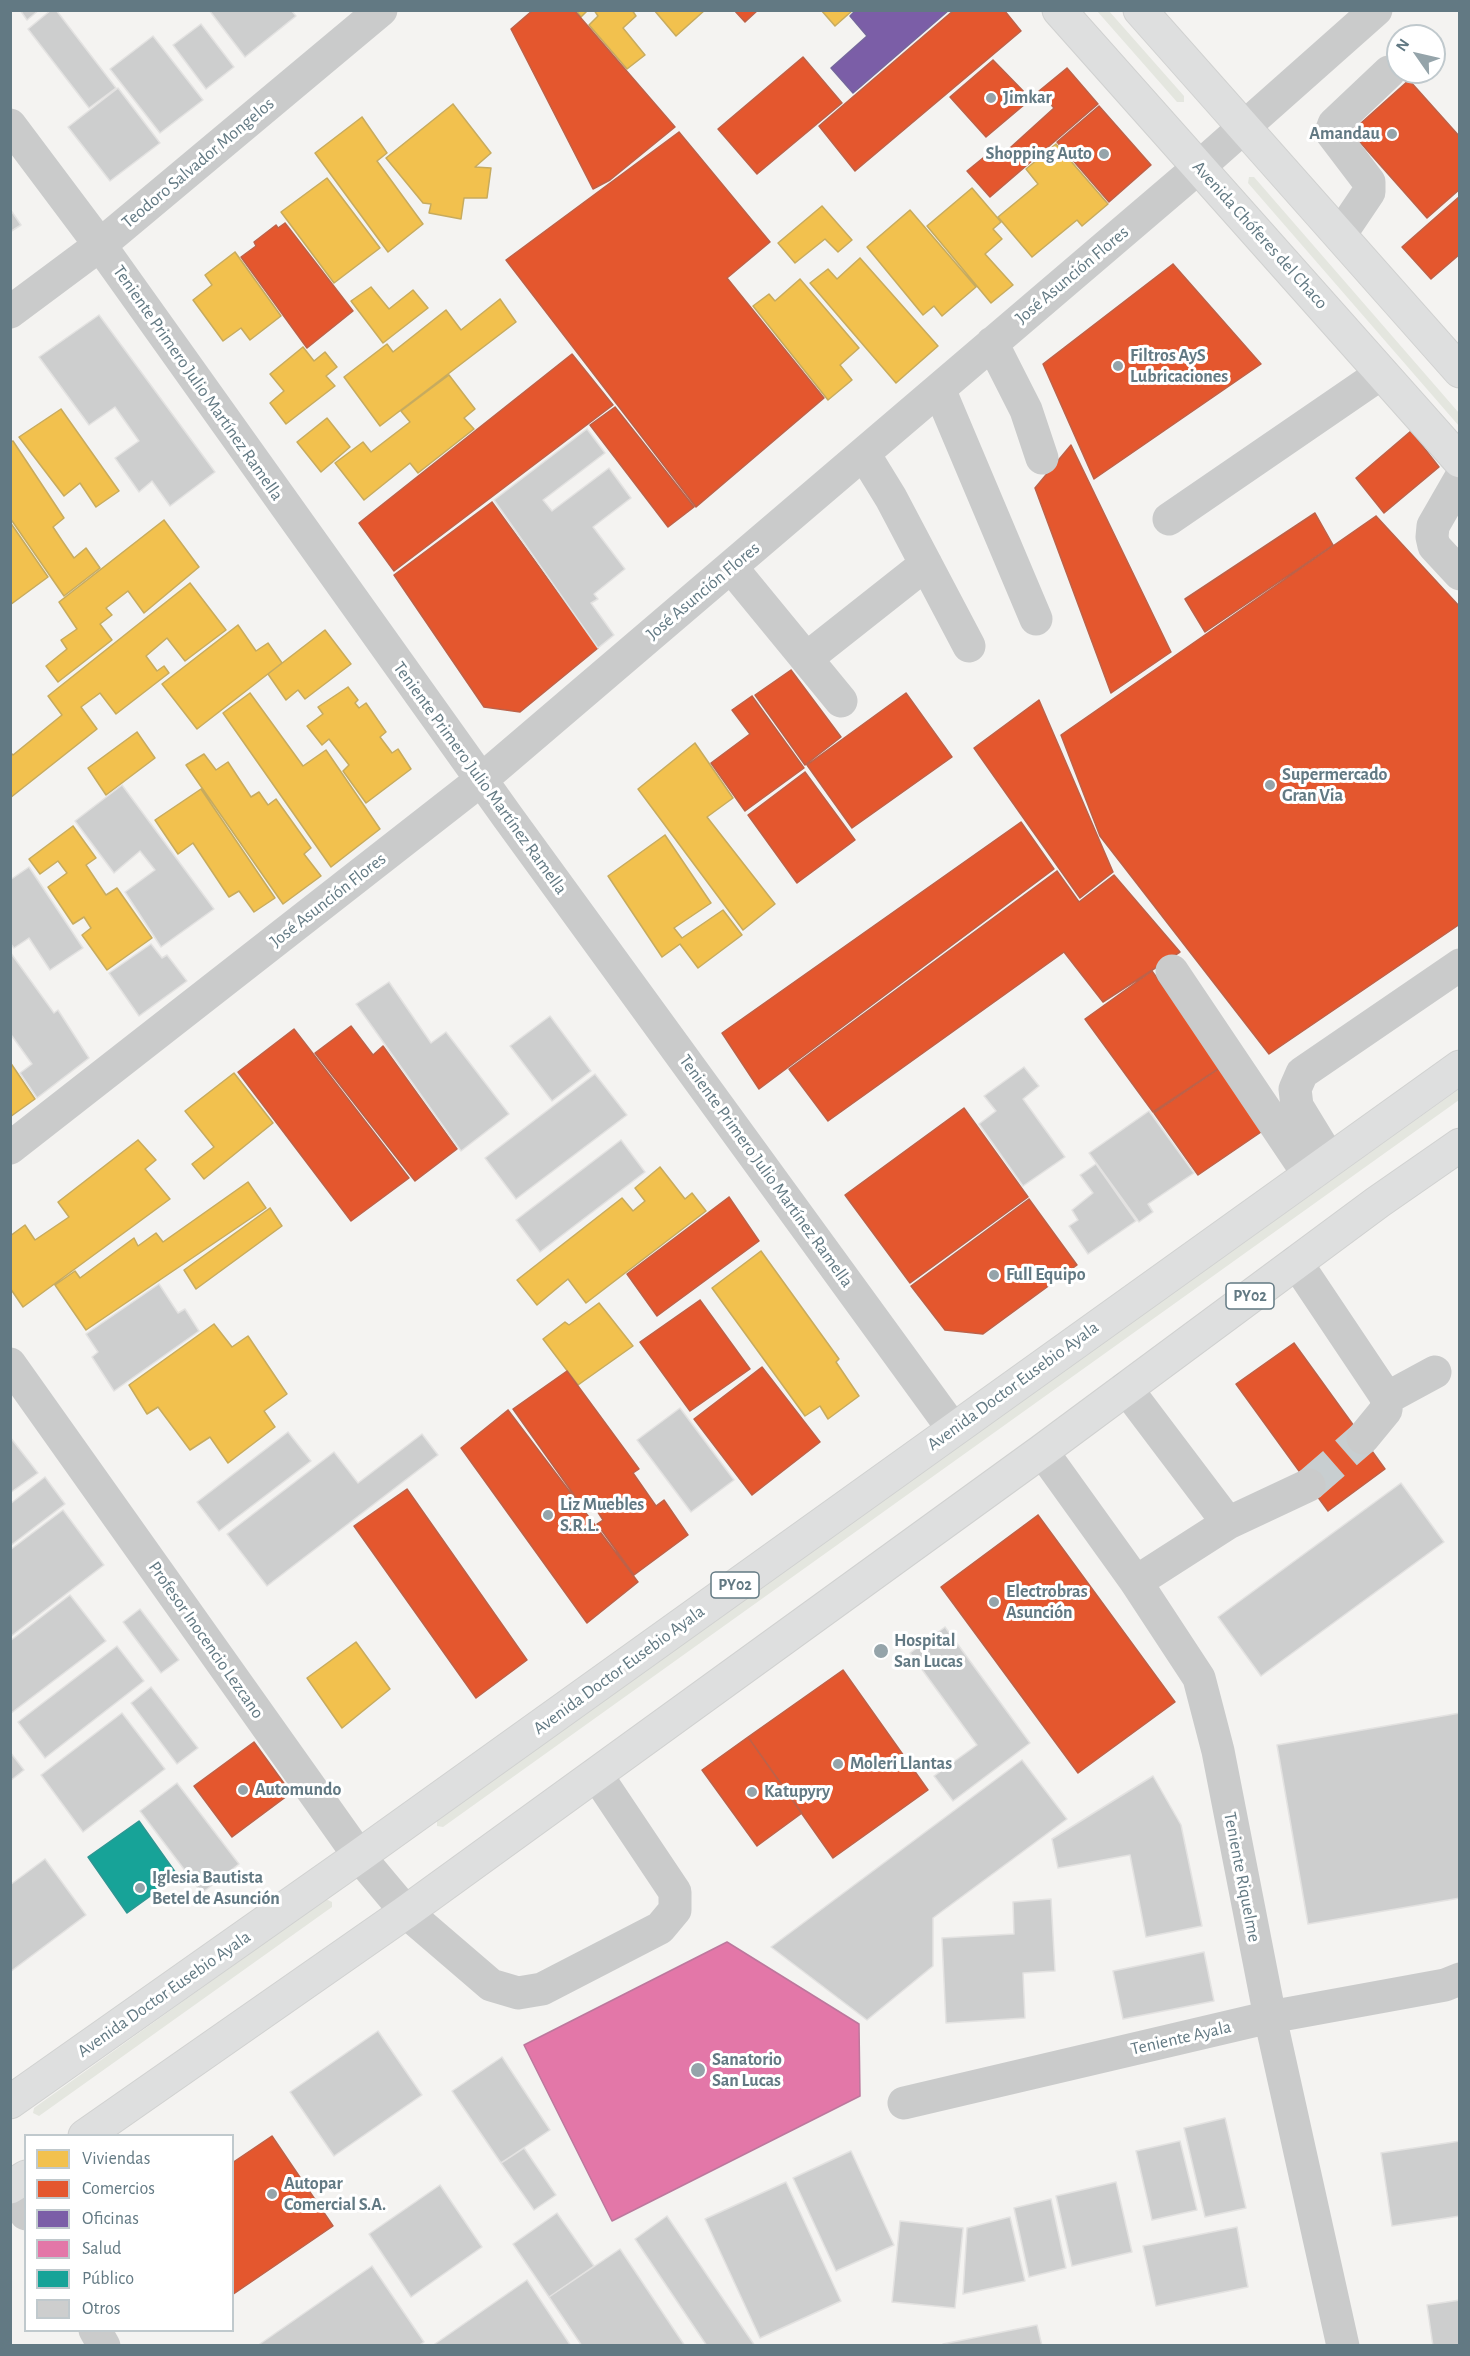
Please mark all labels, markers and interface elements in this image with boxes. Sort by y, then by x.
north arrow [1386,24,1446,84]
text: N [1393,36,1412,54]
place label: Jimkar [1003,87,1052,109]
marker: Jimkar [984,91,998,105]
street label: Teodoro Salvador Mongelos [117,93,279,233]
place label: Amandau [1309,123,1380,145]
marker: Amandau [1385,127,1399,141]
place label: Shopping Auto [985,143,1092,165]
marker: Shopping Auto [1097,147,1111,161]
street label: Avenida Chóferes del Chaco [1188,156,1332,314]
street label: José Asunción Flores [1011,221,1133,329]
street label: Teniente Primero Julio Martínez Ramella [108,261,288,505]
place label: Filtros AyS Lubricaciones [1130,345,1228,388]
marker: Filtros AyS Lubricaciones [1111,359,1125,373]
street label: José Asunción Flores [642,537,764,645]
street label: Teniente Primero Julio Martínez Ramella [388,657,572,899]
place label: Supermercado Gran Via [1282,764,1387,806]
marker: Supermercado Gran Via [1263,778,1277,792]
street label: José Asunción Flores [266,848,390,952]
street label: Teniente Primero Julio Martínez Ramella [674,1050,858,1292]
place label: Full Equipo [1006,1264,1086,1286]
marker: Full Equipo [987,1268,1001,1282]
road number: PY02 [1226,1283,1274,1309]
street label: Avenida Doctor Eusebio Ayala [923,1317,1103,1455]
place label: Liz Muebles S.R.L. [560,1494,644,1537]
marker: Liz Muebles S.R.L. [541,1508,555,1522]
street label: Profesor Inocencio Lezcano [144,1557,268,1723]
road number: PY02 [711,1572,759,1598]
place label: Electrobras Asunción [1006,1581,1088,1624]
marker: Electrobras Asunción [987,1595,1001,1609]
street label: Avenida Doctor Eusebio Ayala [529,1601,709,1739]
place label: Hospital San Lucas [894,1630,963,1672]
marker: Hospital San Lucas [872,1642,890,1660]
place label: Moleri Llantas [850,1753,952,1775]
marker: Moleri Llantas [831,1757,845,1771]
place label: Automundo [255,1779,341,1801]
place label: Katupyry [764,1781,830,1803]
marker: Automundo [236,1783,250,1797]
marker: Katupyry [745,1785,759,1799]
street label: Teniente Riquelme [1219,1810,1265,1944]
place label: Iglesia Bautista Betel de Asunción [152,1867,280,1910]
marker: Iglesia Bautista Betel de Asunción [133,1881,147,1895]
street label: Avenida Doctor Eusebio Ayala [73,1926,255,2062]
street label: Teniente Ayala [1129,2016,1233,2060]
place label: Sanatorio San Lucas [712,2049,782,2092]
marker: Sanatorio San Lucas [689,2061,707,2079]
legend [24,2134,234,2332]
text: Viviendas [82,2150,150,2168]
place label: Autopar Comercial S.A. [284,2173,386,2216]
text: Comercios [82,2180,155,2198]
marker: Autopar Comercial S.A. [265,2187,279,2201]
text: Oficinas [82,2210,139,2228]
text: Salud [82,2240,121,2258]
text: Público [82,2270,134,2288]
text: Otros [82,2300,120,2318]

